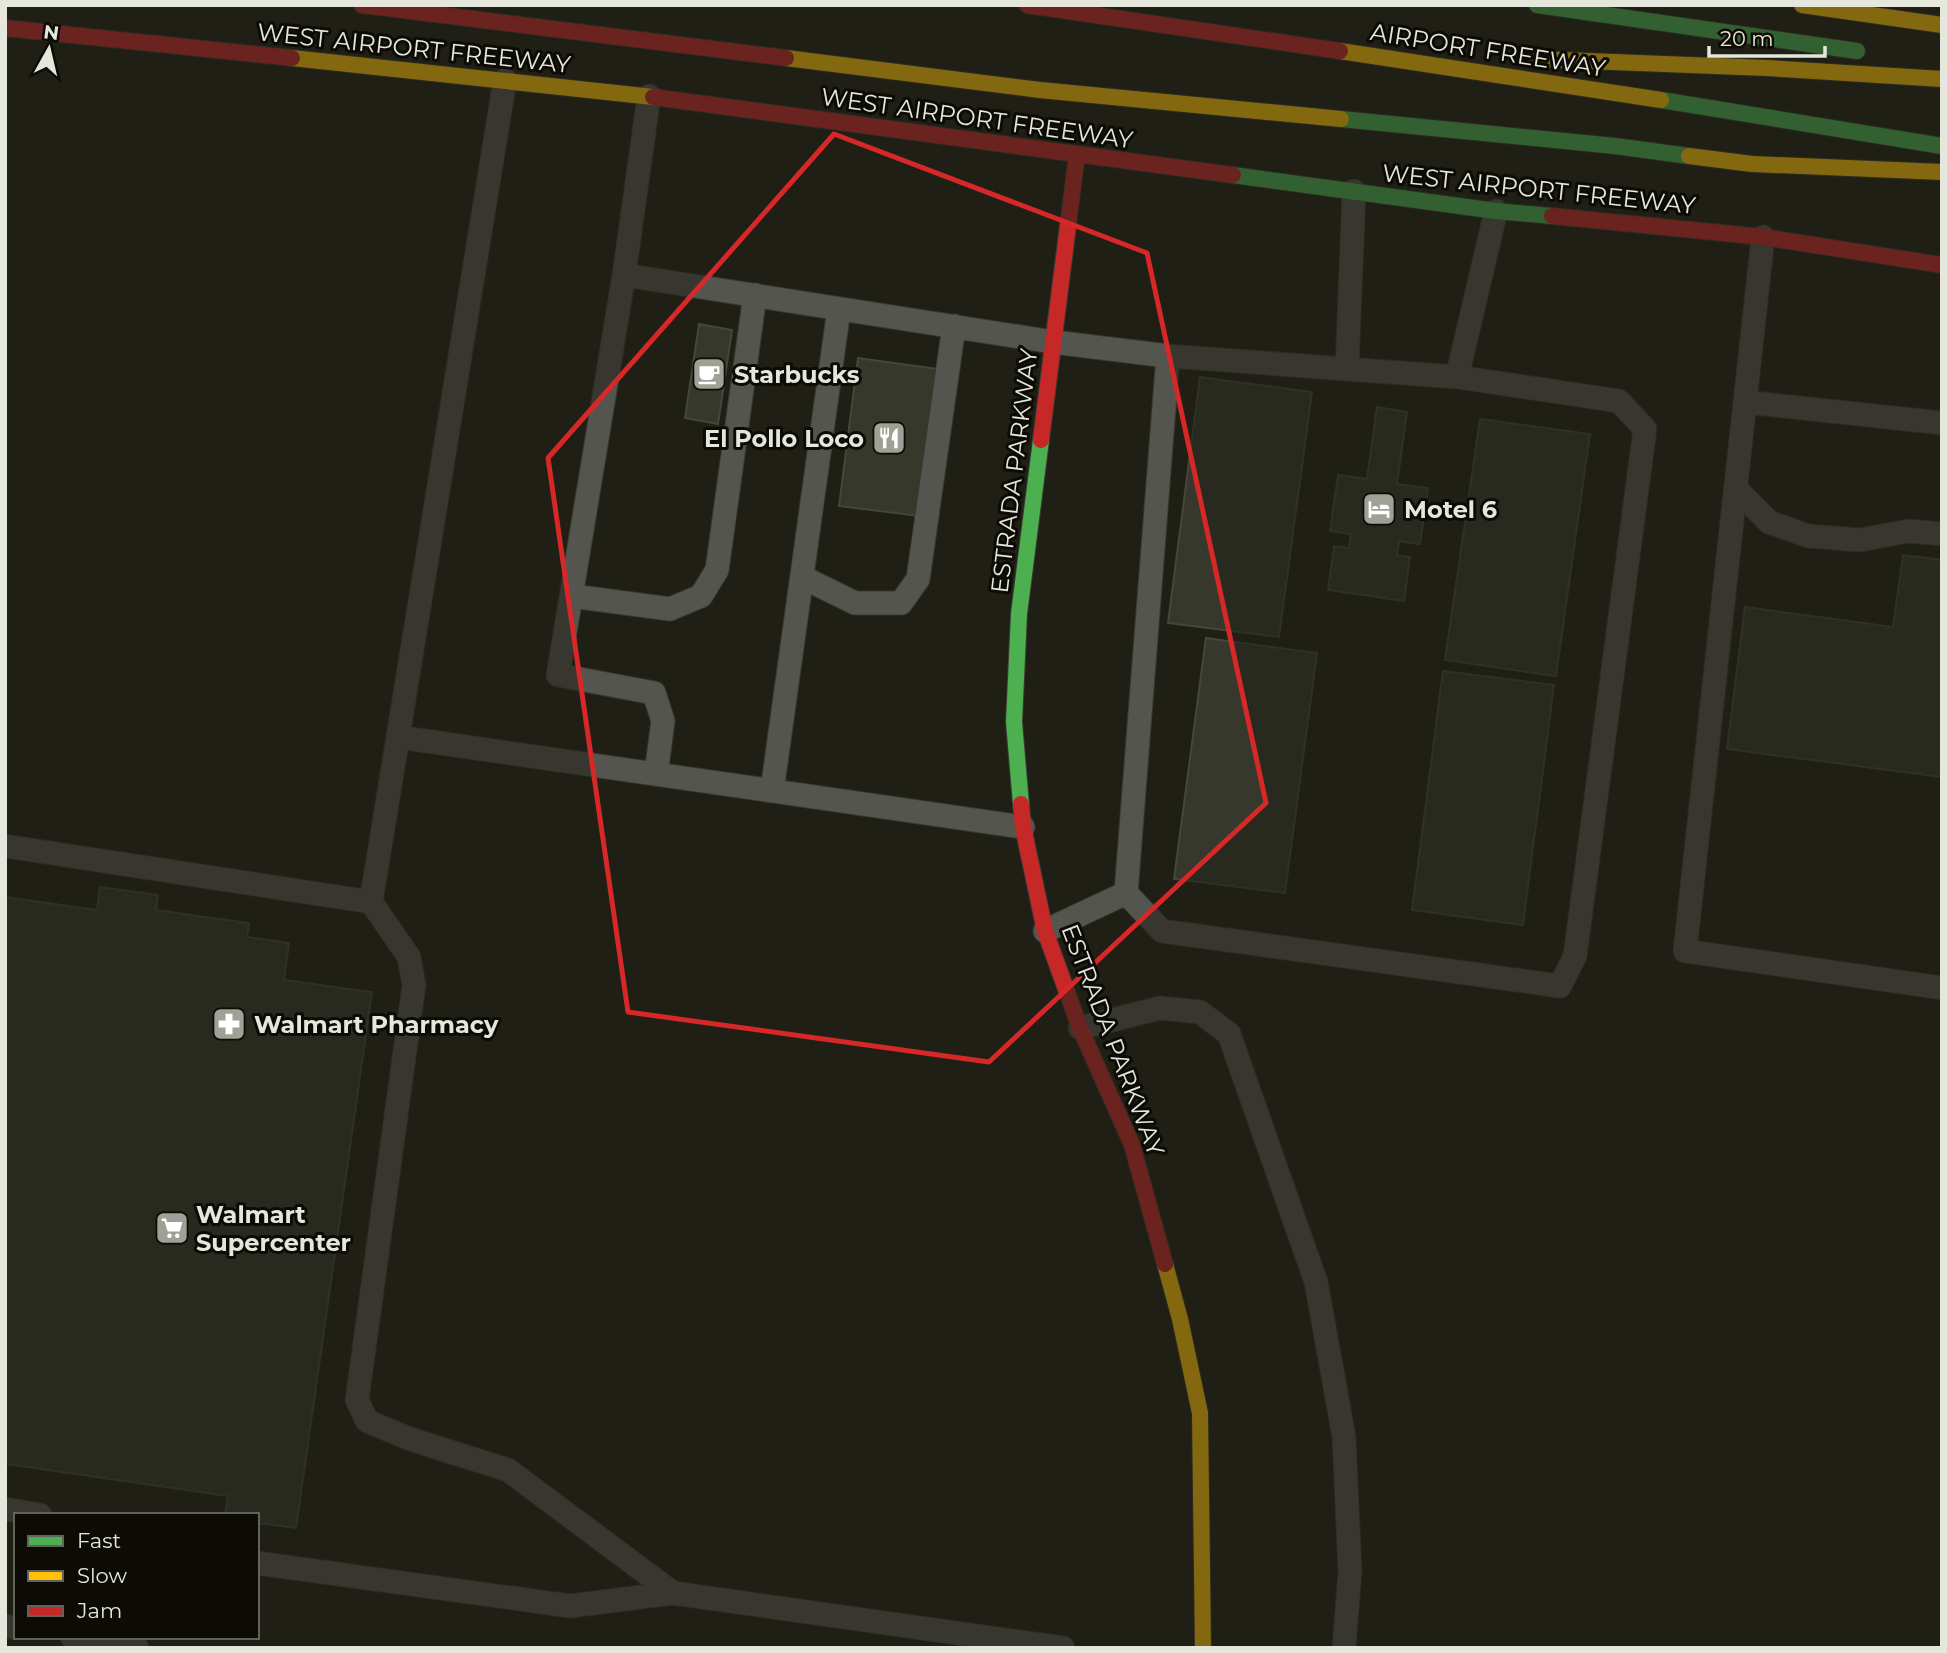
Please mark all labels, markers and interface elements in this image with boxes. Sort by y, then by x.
north arrow [14,14,84,84]
scale bar [1709,14,1825,58]
street label: WEST AIRPORT FREEWAY [256,17,573,79]
street label: AIRPORT FREEWAY [1368,17,1608,83]
text: N [42,20,61,45]
text: 20 m [1720,26,1774,51]
street label: WEST AIRPORT FREEWAY [819,82,1136,154]
street label: WEST AIRPORT FREEWAY [1381,158,1698,220]
street label: ESTRADA PARKWAY [985,346,1043,595]
cafe icon: Starbucks [690,355,728,393]
place label: Starbucks [734,360,860,389]
restaurant icon: El Pollo Loco [870,419,908,457]
place label: El Pollo Loco [704,424,864,453]
hotel icon: Motel 6 [1360,490,1398,528]
place label: Motel 6 [1404,495,1497,524]
street label: ESTRADA PARKWAY [1055,920,1171,1161]
pharmacy icon: Walmart Pharmacy [210,1005,248,1043]
place label: Walmart Pharmacy [254,1010,499,1039]
place label: Walmart Supercenter [196,1200,351,1257]
supermarket icon: Walmart Supercenter [153,1209,191,1247]
legend [14,1513,259,1639]
text: Fast [77,1528,121,1553]
text: Slow [77,1563,127,1588]
text: Jam [76,1598,122,1623]

